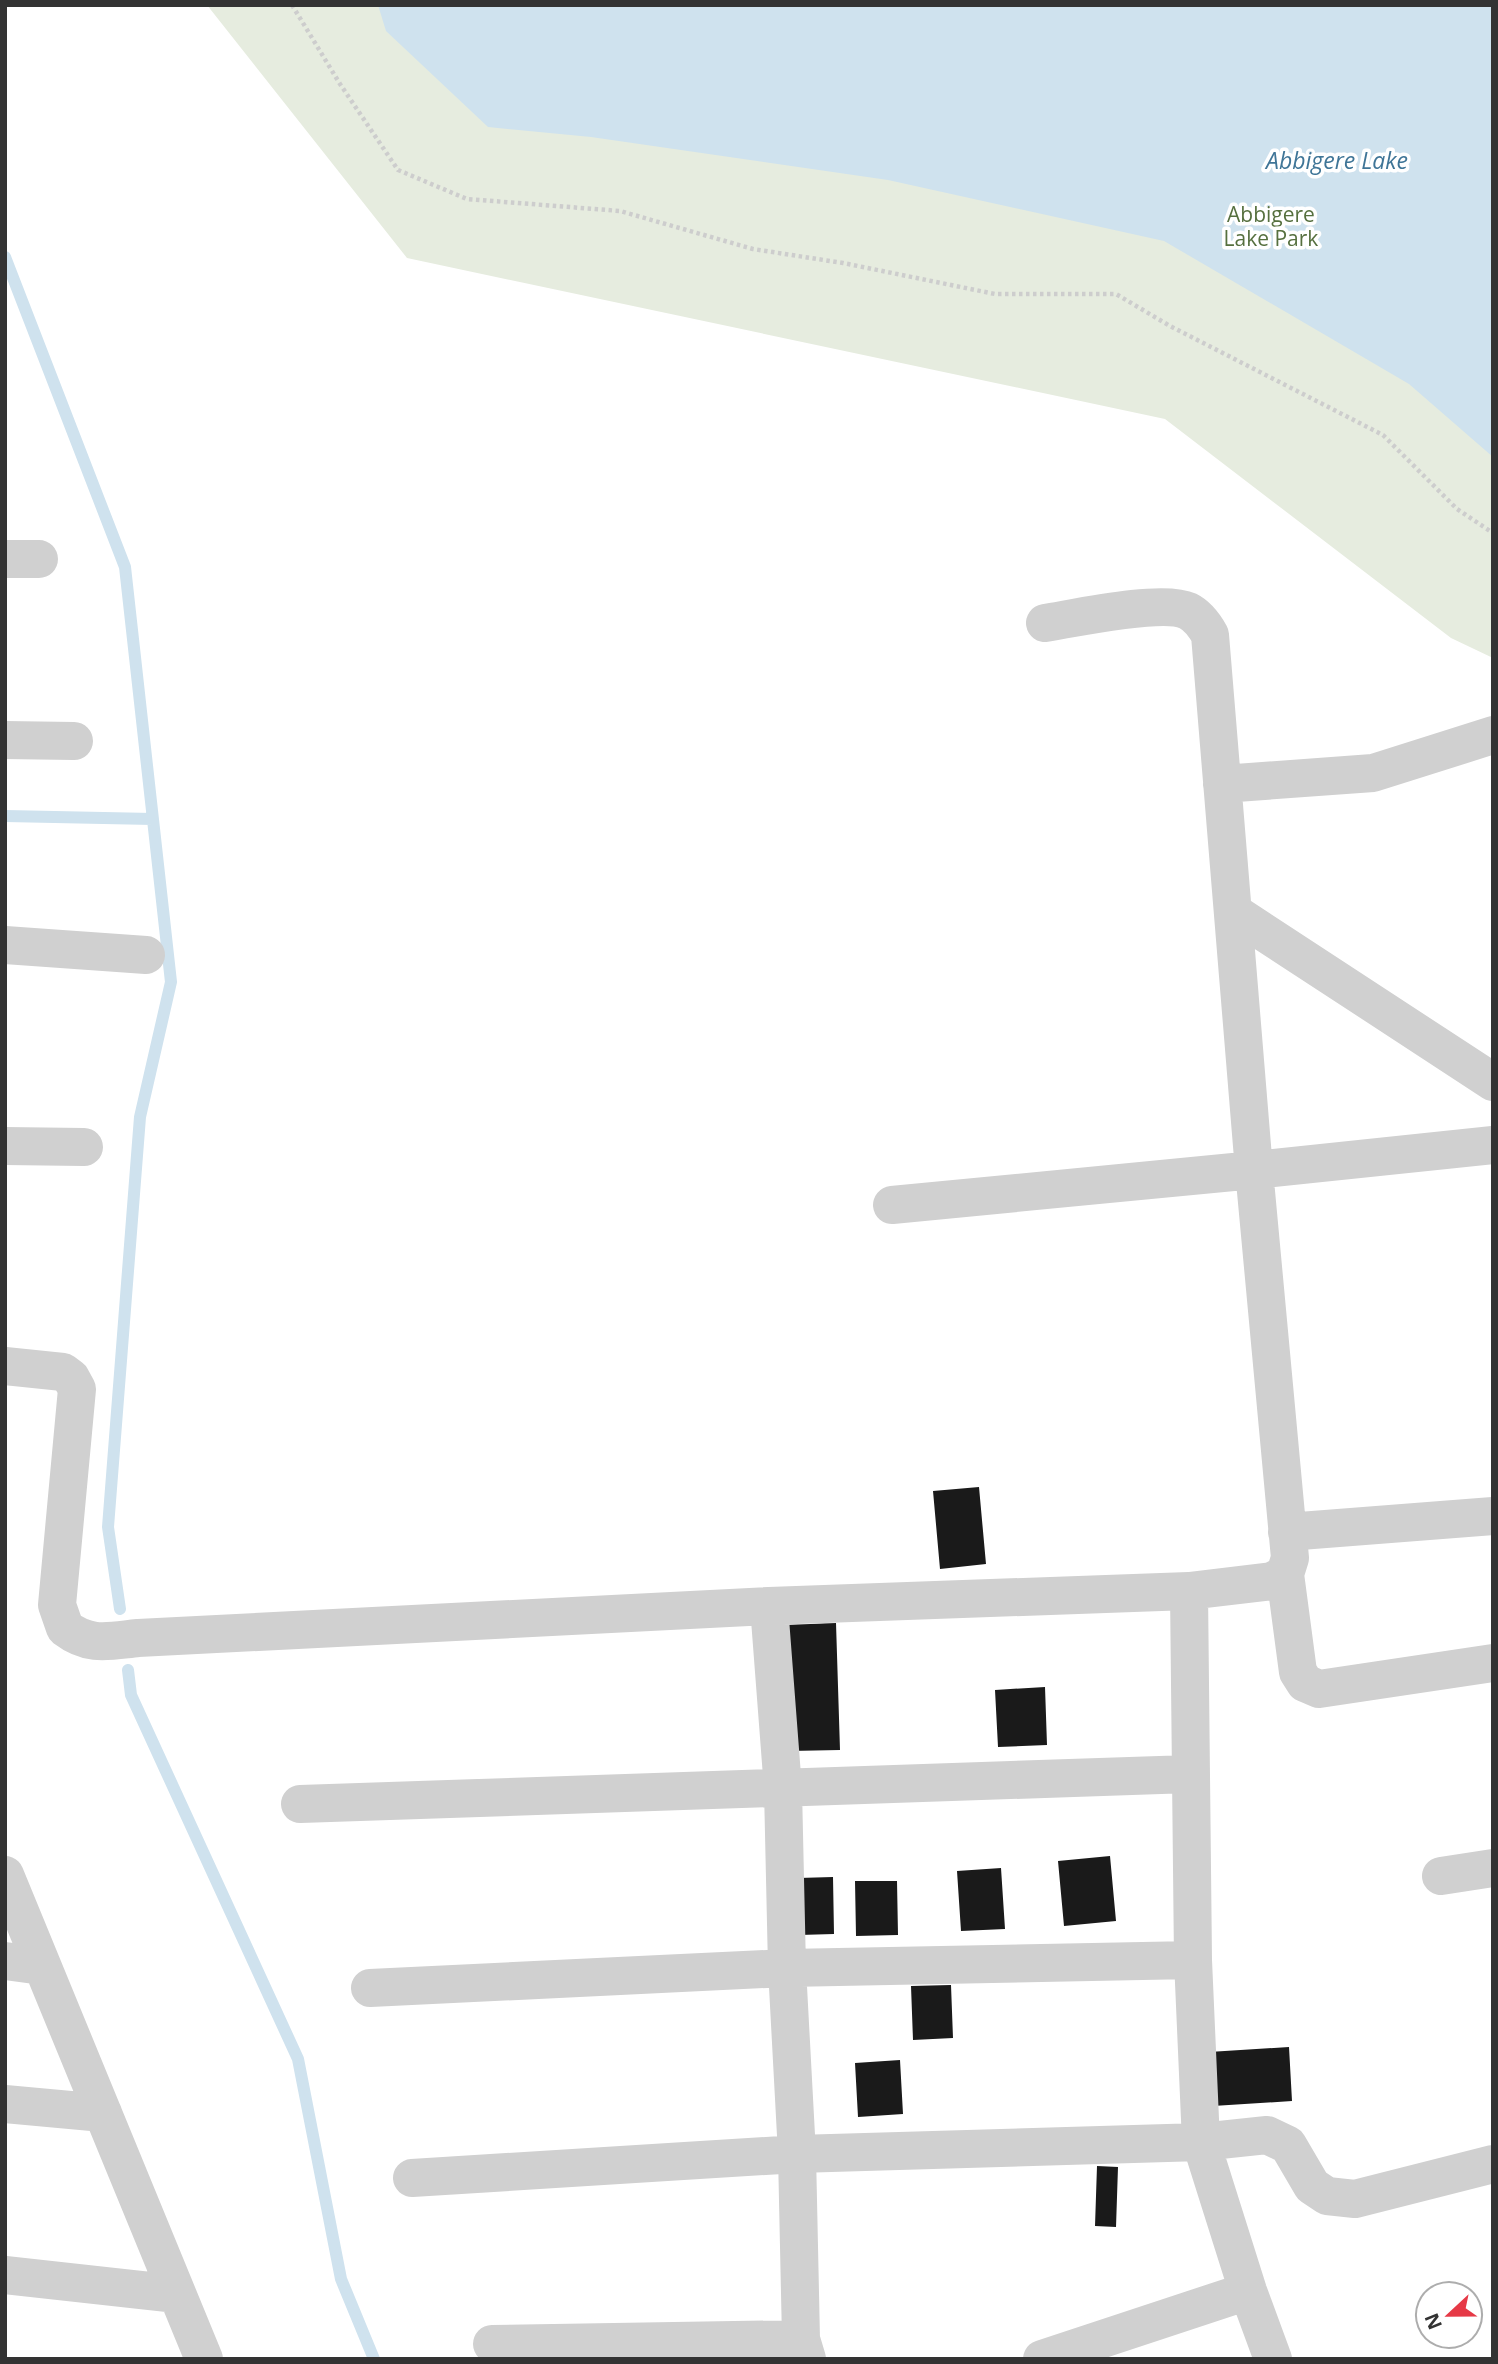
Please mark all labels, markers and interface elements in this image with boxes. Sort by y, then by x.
water label: Abbigere Lake [1264,144,1408,176]
park label: Abbigere Lake Park [1224,200,1318,252]
north arrow [1414,2280,1484,2350]
text: N [1418,2309,1448,2333]

